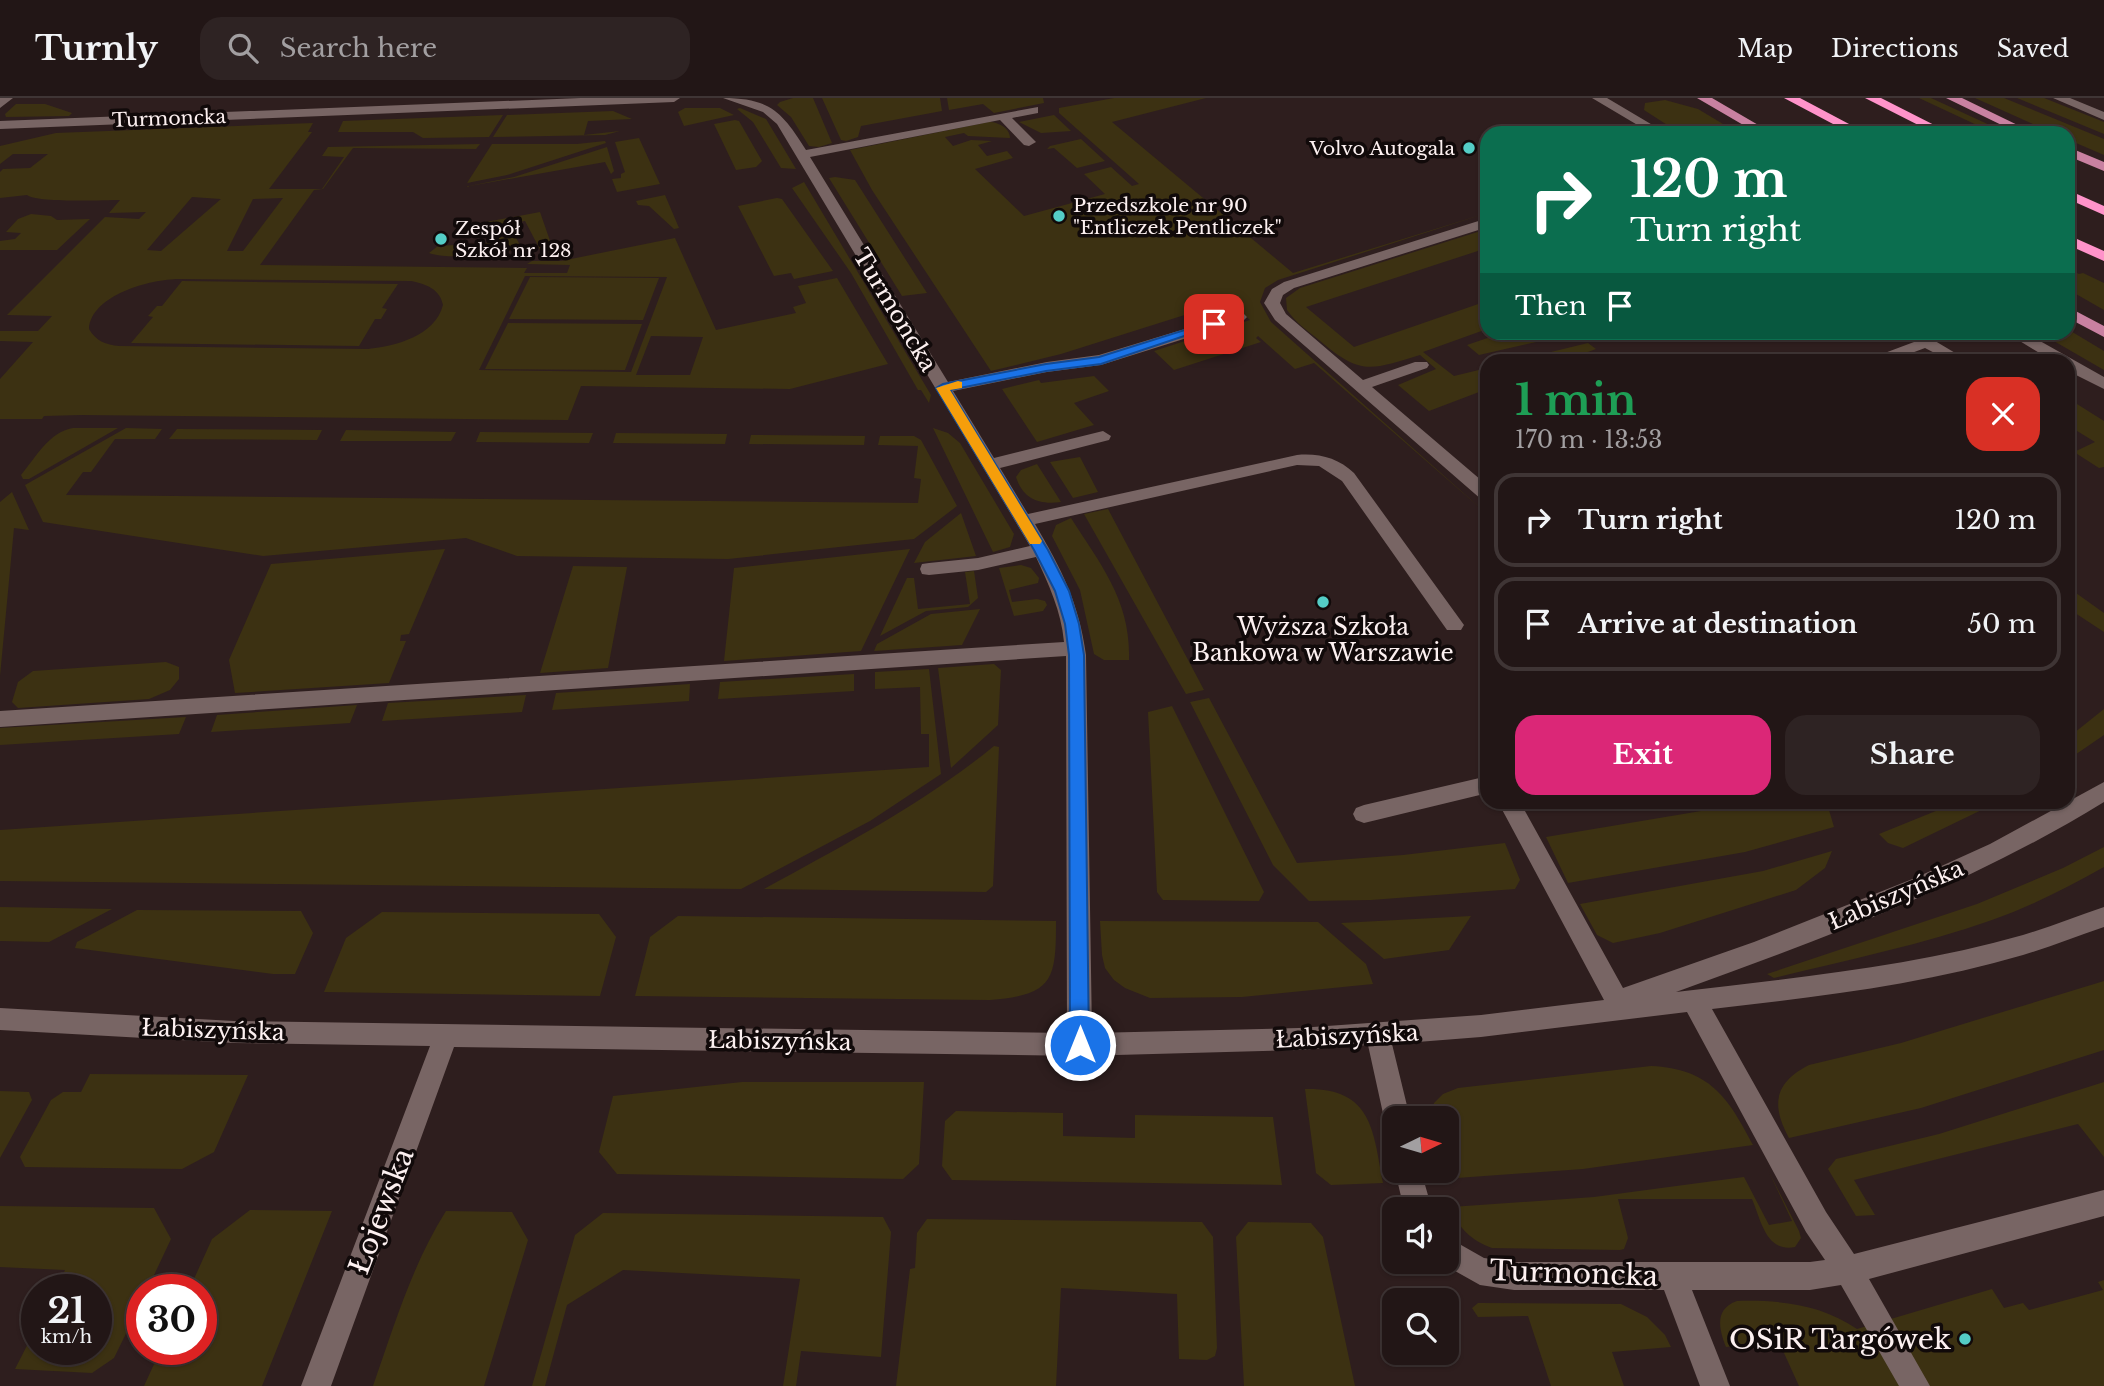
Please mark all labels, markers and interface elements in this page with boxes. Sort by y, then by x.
search box [200,17,690,80]
text: Turnly [35,28,158,69]
icon: search [224,29,262,67]
text: Search here [280,32,437,64]
text: Map [1737,34,1793,63]
text: Directions [1831,34,1959,63]
text: Saved [1997,34,2069,63]
street label: Turmoncka [112,105,227,132]
place label: Volvo Autogala [1309,137,1455,160]
marker: Volvo Autogala [1461,140,1477,156]
text: 120 m [1630,149,1788,210]
icon: right [1515,154,1606,245]
place label: Przedszkole nr 90 "Entliczek Pentliczek" [1073,194,1282,239]
marker: Przedszkole nr 90 "Entliczek Pentliczek" [1051,208,1067,224]
text: Turn right [1630,210,1801,250]
place label: Zespół Szkół nr 128 [455,217,572,262]
marker: Zespół Szkół nr 128 [433,231,449,247]
street label: Turmoncka [847,244,943,377]
icon: arrive [1601,287,1639,325]
text: Then [1515,290,1587,322]
pin [1184,294,1244,354]
icon: arrive [1195,305,1233,343]
text: 1 min [1515,374,1637,426]
button: close [1966,377,2040,451]
text: 170 m · 13:53 [1515,426,1662,454]
icon: right [1519,501,1557,539]
text: Turn right [1578,504,1723,536]
text: 120 m [1954,504,2036,536]
marker: Wyższa Szkoła Bankowa w Warszawie [1315,594,1331,610]
icon: arrive [1519,605,1557,643]
text: Arrive at destination [1578,608,1858,640]
text: 50 m [1967,608,2036,640]
place label: Wyższa Szkoła Bankowa w Warszawie [1192,613,1454,667]
button: Exit [1515,715,1771,795]
button: Share [1785,715,2040,795]
street label: Łabiszyńska [1824,854,1968,936]
position arrow [1043,1008,1117,1082]
street label: Łabiszyńska [141,1014,285,1047]
street label: Łabiszyńska [1275,1018,1420,1054]
street label: Łabiszyńska [708,1026,852,1056]
north arrow [1382,1106,1460,1183]
map controls [1382,1106,1459,1365]
street label: Łojewska [341,1143,422,1279]
button: sound [1382,1197,1459,1274]
street label: Turmoncka [1489,1253,1659,1294]
speed limit sign: 30 [126,1274,217,1365]
button: search [1382,1288,1459,1365]
text: 21 [47,1289,86,1332]
place label: OSiR Targówek [1729,1322,1952,1357]
text: km/h [41,1326,92,1348]
marker: OSiR Targówek [1957,1331,1973,1347]

